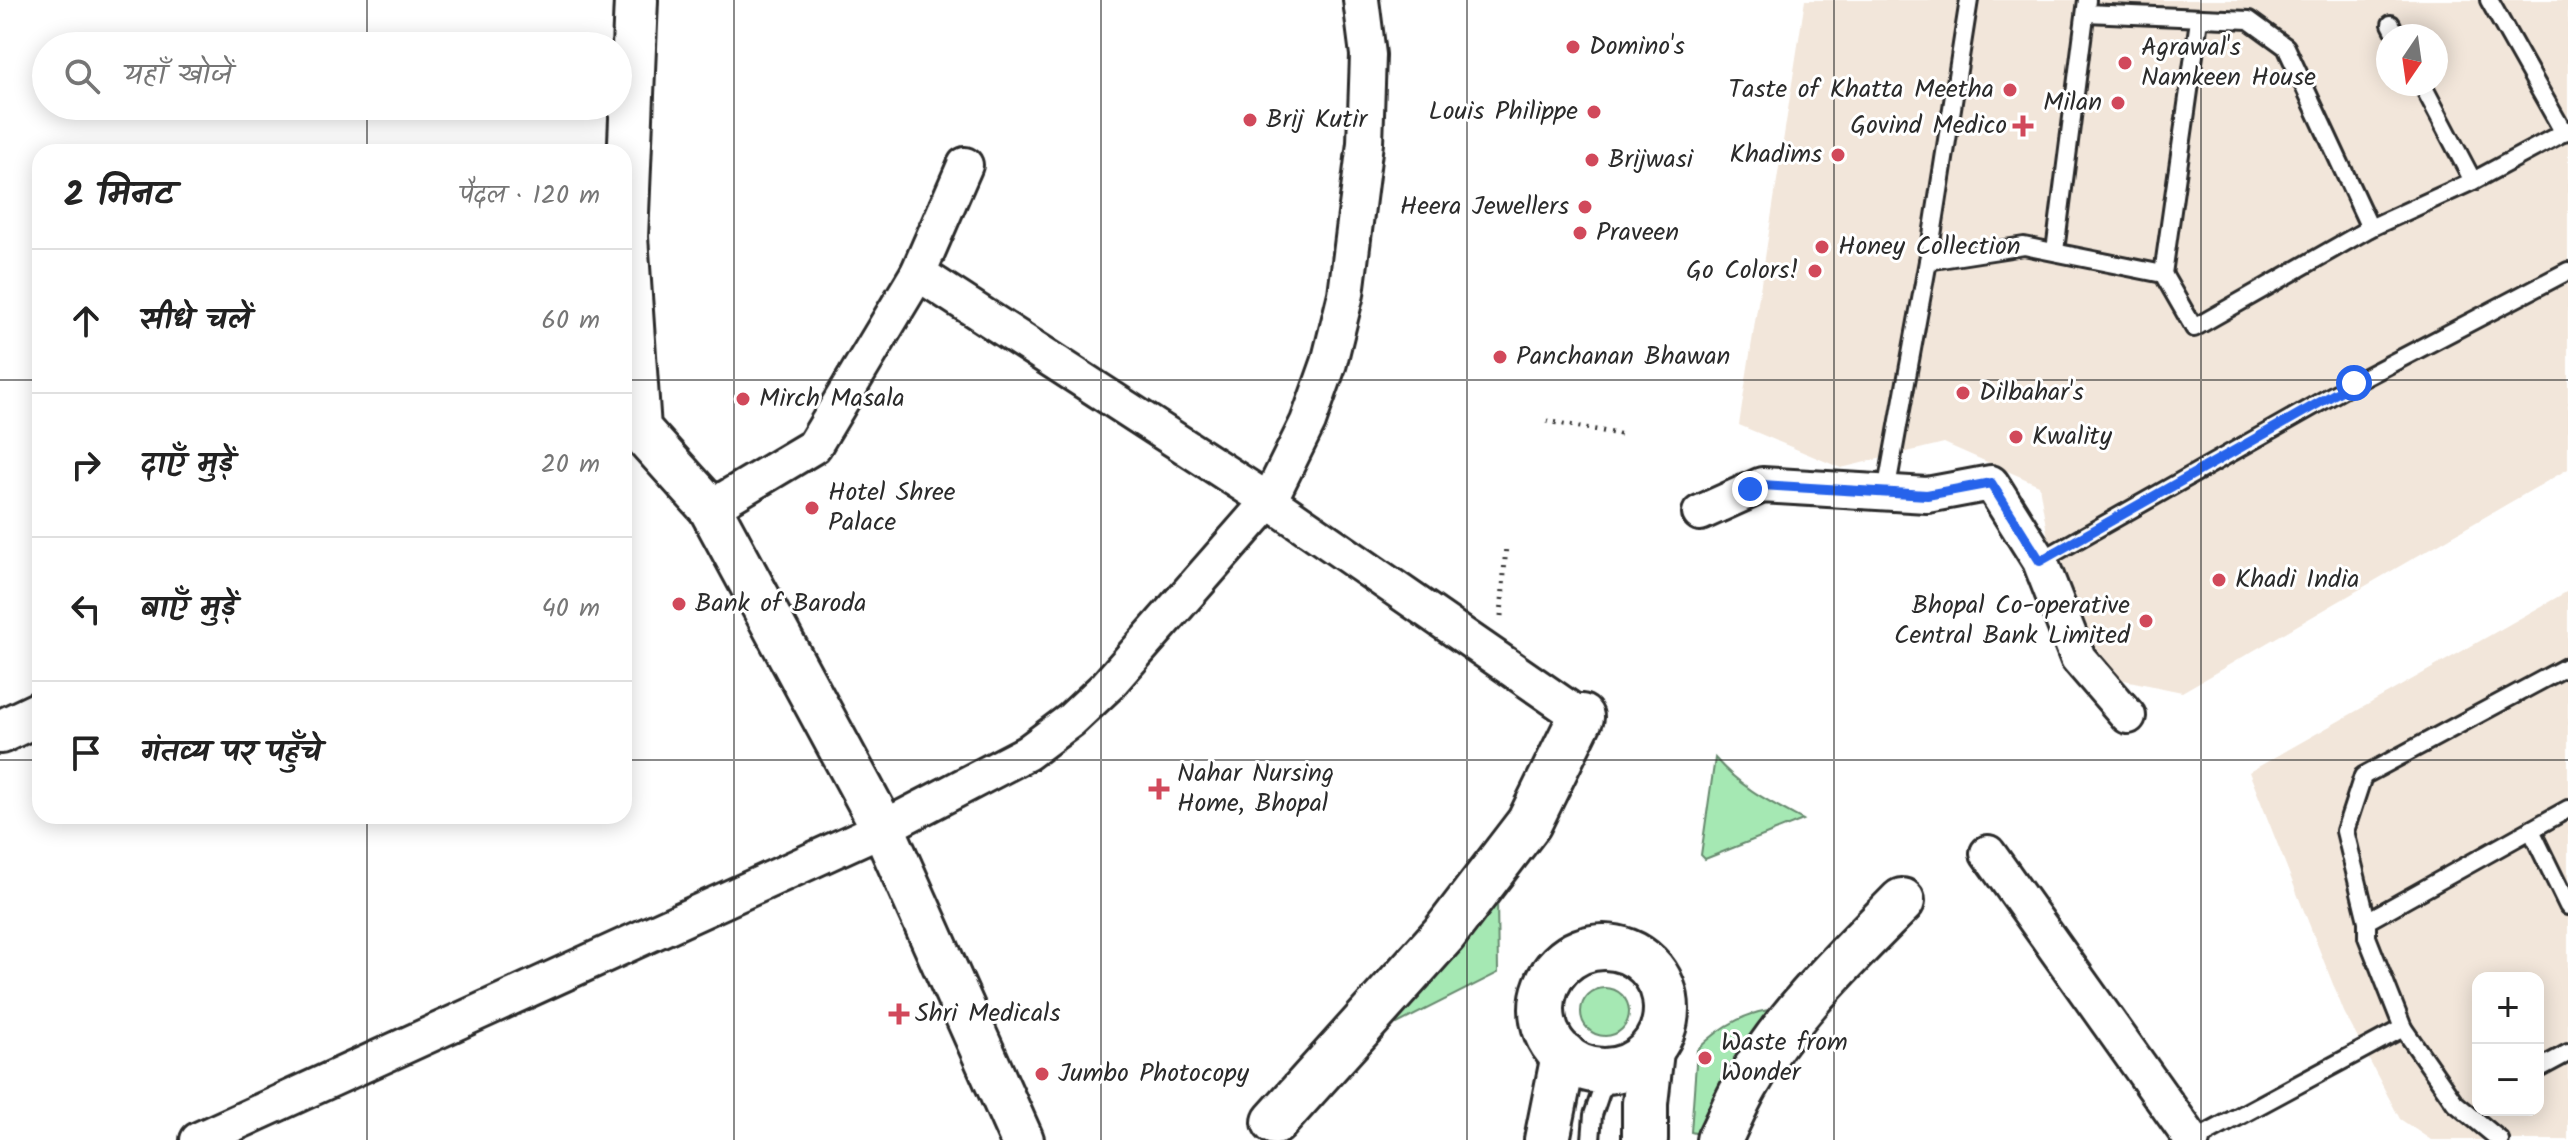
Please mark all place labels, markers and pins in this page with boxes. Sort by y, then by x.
place label: Domino's [1589,26,1685,68]
place label: Agrawal's Namkeen House [2141,27,2316,99]
marker: Domino's [1564,38,1582,56]
marker: Agrawal's Namkeen House [2116,54,2134,72]
place label: Taste of Khatta Meetha [1728,69,1994,111]
marker: Taste of Khatta Meetha [2001,81,2019,99]
place label: Milan [2043,82,2102,124]
place label: Louis Philippe [1428,91,1578,133]
marker: Milan [2109,94,2127,112]
place label: Brij Kutir [1266,99,1369,141]
marker: Louis Philippe [1585,103,1603,121]
place label: Govind Medico [1850,105,2007,147]
marker: Brij Kutir [1241,111,1259,129]
marker: Govind Medico [2014,117,2032,135]
place label: Khadims [1730,134,1822,176]
place label: Brijwasi [1608,139,1695,181]
marker: Khadims [1829,146,1847,164]
marker: Brijwasi [1583,151,1601,169]
place label: Heera Jewellers [1400,186,1569,228]
marker: Heera Jewellers [1576,198,1594,216]
place label: Praveen [1596,212,1679,254]
marker: Praveen [1571,224,1589,242]
place label: Honey Collection [1838,226,2021,268]
marker: Honey Collection [1813,238,1831,256]
place label: Go Colors! [1686,250,1799,292]
marker: Go Colors! [1806,262,1824,280]
place label: Panchanan Bhawan [1516,336,1730,378]
marker: Panchanan Bhawan [1491,348,1509,366]
place label: Dilbahar's [1979,372,2084,414]
place label: Mirch Masala [759,378,905,420]
marker: Dilbahar's [1954,384,1972,402]
marker: Mirch Masala [734,390,752,408]
place label: Kwality [2032,416,2113,458]
marker: Kwality [2007,428,2025,446]
place label: Hotel Shree Palace [828,472,956,544]
marker: Hotel Shree Palace [803,499,821,517]
place label: Khadi India [2235,559,2359,601]
marker: Khadi India [2210,571,2228,589]
place label: Bank of Baroda [695,583,867,625]
place label: Bhopal Co-operative Central Bank Limited [1894,585,2131,657]
marker: Bank of Baroda [670,595,688,613]
marker: Bhopal Co-operative Central Bank Limited [2137,612,2155,630]
place label: Nahar Nursing Home, Bhopal [1177,753,1334,825]
marker: Nahar Nursing Home, Bhopal [1148,778,1170,800]
place label: Shri Medicals [915,993,1061,1035]
marker: Shri Medicals [890,1005,908,1023]
place label: Waste from Wonder [1721,1022,1848,1094]
marker: Waste from Wonder [1696,1049,1714,1067]
place label: Jumbo Photocopy [1058,1053,1250,1095]
marker: Jumbo Photocopy [1033,1065,1051,1083]

